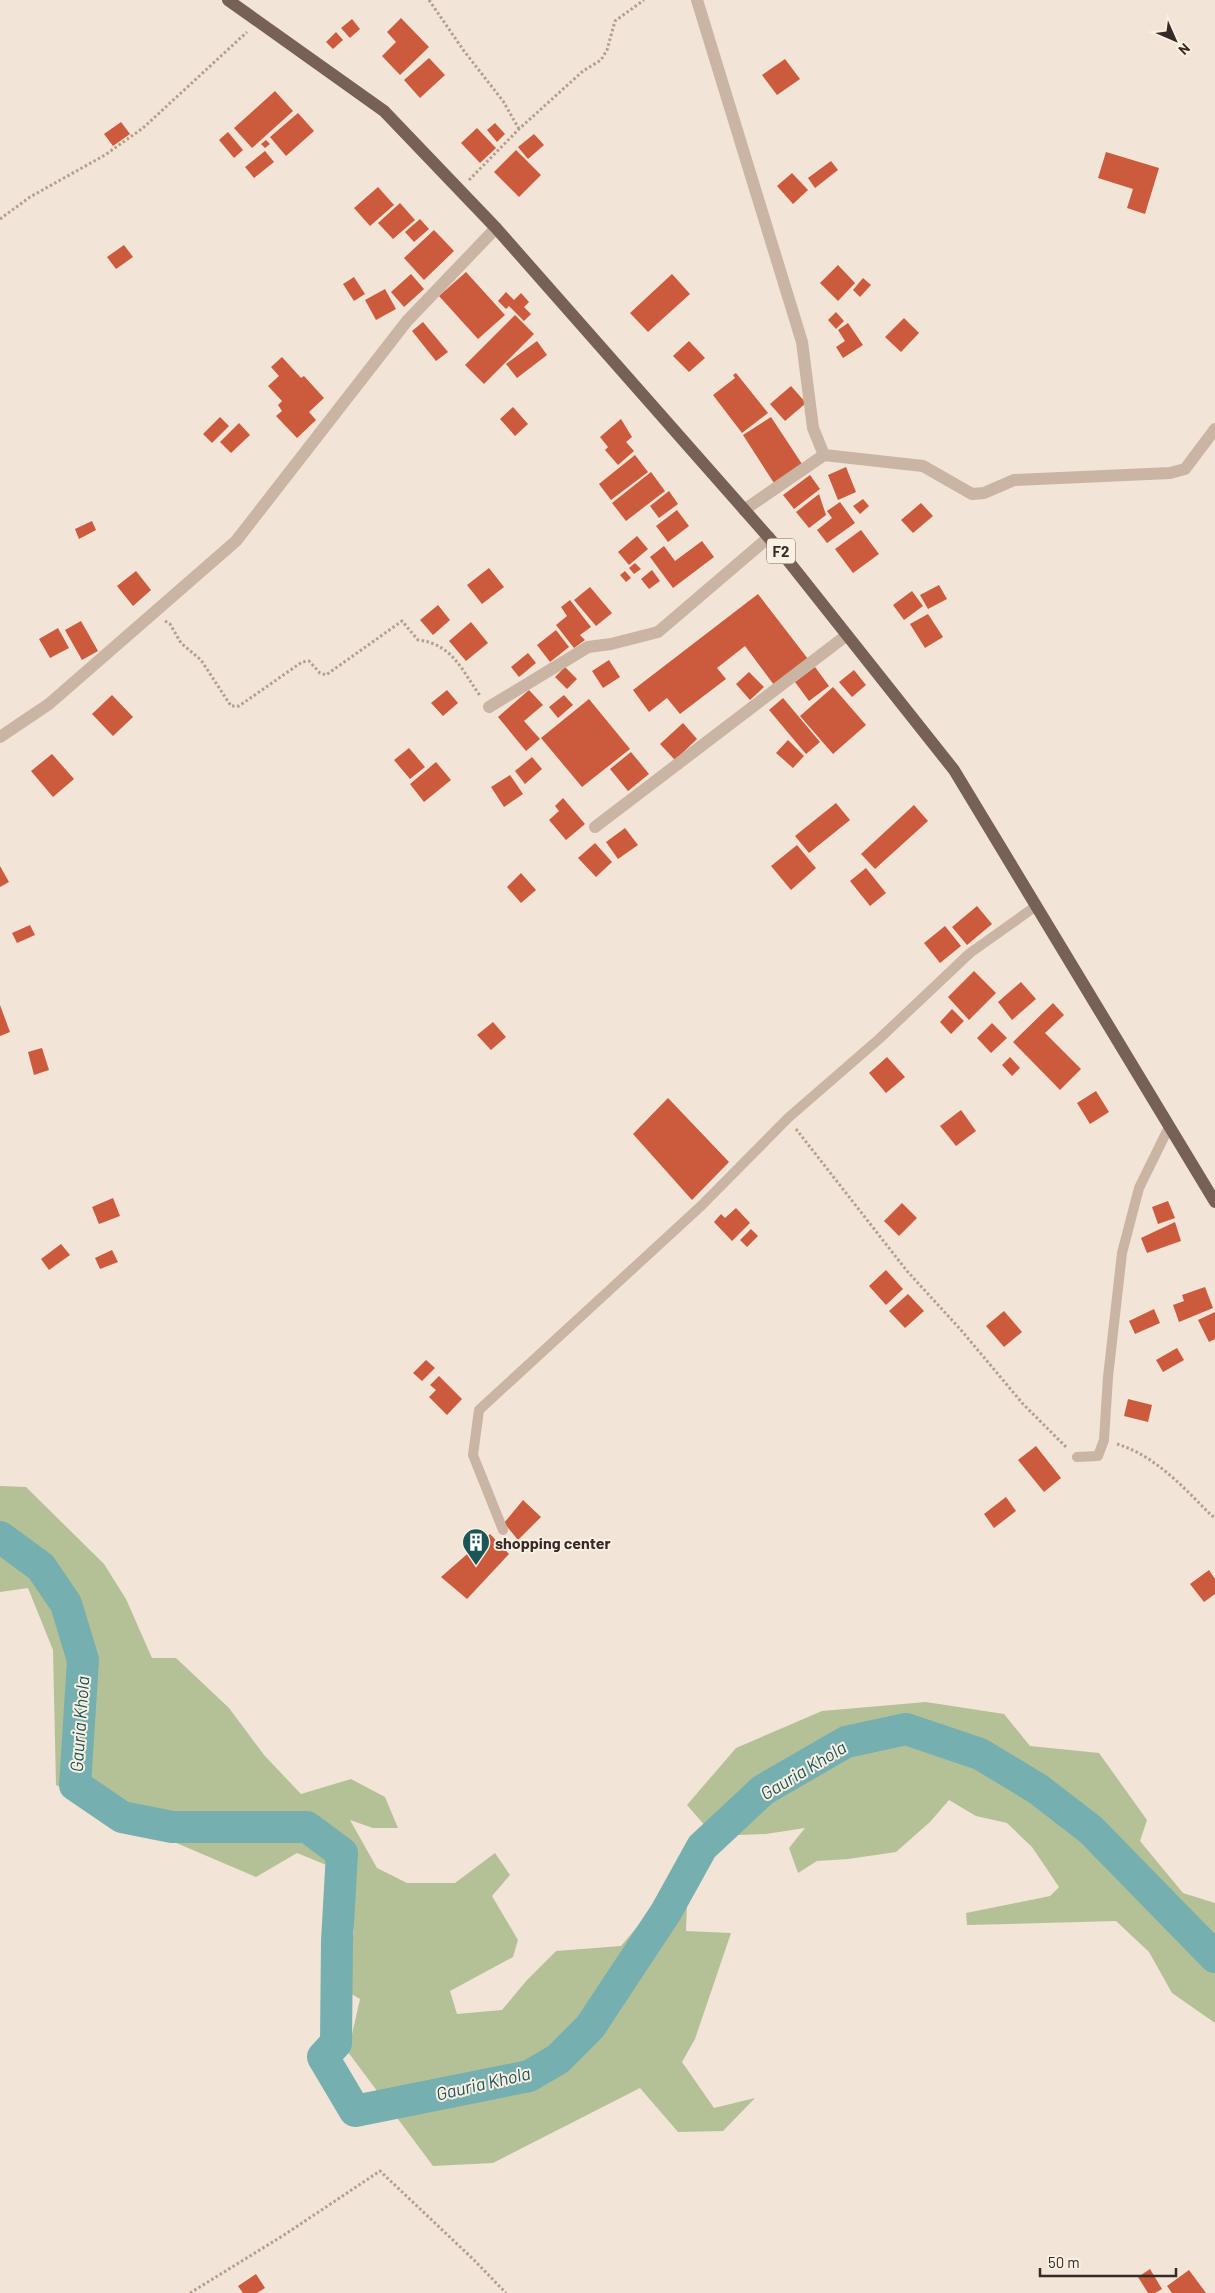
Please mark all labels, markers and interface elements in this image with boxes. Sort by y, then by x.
north arrow [1150,15,1200,65]
text: N [1175,40,1194,59]
road number: F2 [767,538,795,564]
building icon: shopping center [461,1527,491,1566]
place label: shopping center [495,1533,611,1552]
water label: Gauria Khola [65,1675,93,1773]
water label: Gauria Khola [756,1736,850,1804]
water label: Gauria Khola [434,2061,532,2105]
scale bar [1040,2246,1176,2278]
text: 50 m [1048,2253,1080,2271]

